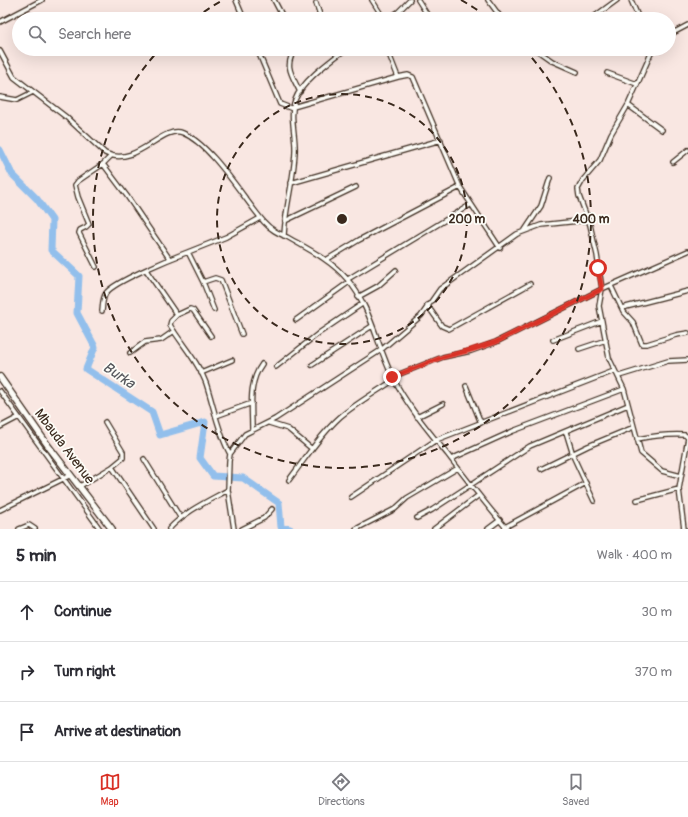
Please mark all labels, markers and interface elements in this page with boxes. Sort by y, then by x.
search box [12,12,676,56]
icon: search [26,23,48,45]
text: Search here [58,25,131,44]
centre of rings [335,212,349,226]
text: 200 m [449,212,486,227]
text: 400 m [572,212,610,227]
route start [589,259,607,277]
water label: Burka [99,358,139,394]
route end [383,368,401,386]
street label: Mbauda Avenue [31,405,98,487]
text: 5 min [16,545,56,566]
text: Walk · 400 m [597,547,672,563]
icon: ahead [16,601,38,623]
text: Continue [54,602,112,621]
text: 30 m [642,604,672,620]
icon: right [16,661,38,683]
text: Turn right [54,662,115,681]
text: 370 m [635,664,672,680]
icon: arrive [16,721,38,743]
text: Arrive at destination [54,722,181,741]
tab: Map [99,771,121,808]
tab: Directions [318,771,365,808]
tab: Saved [562,771,589,808]

